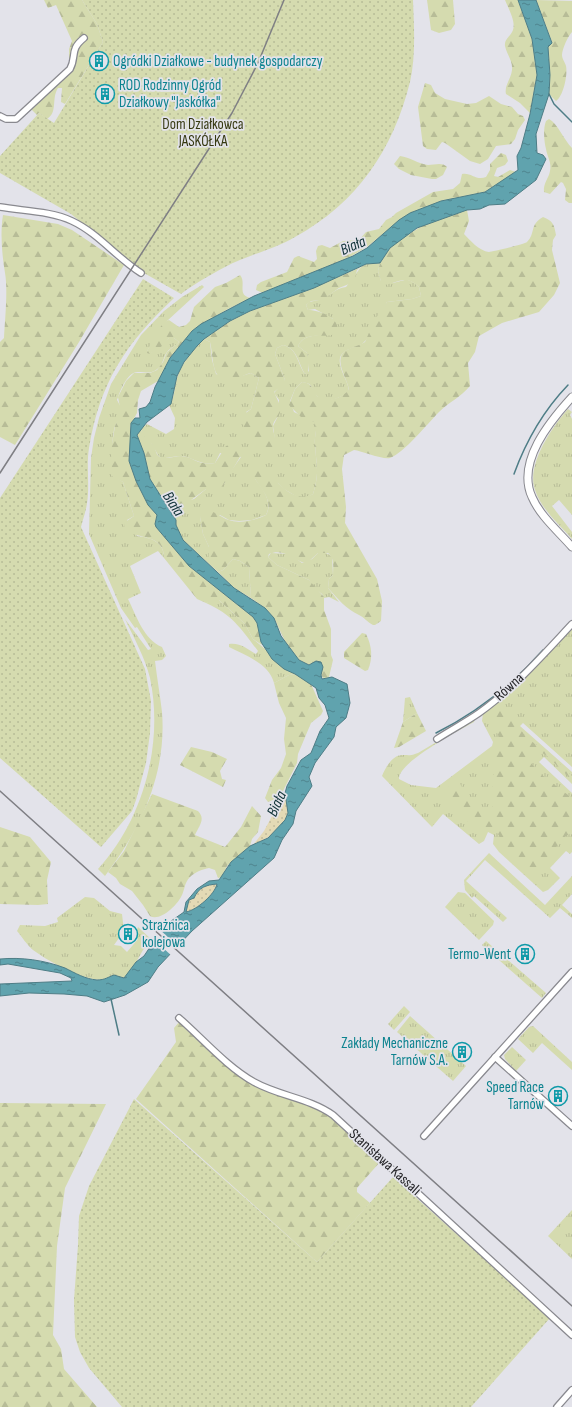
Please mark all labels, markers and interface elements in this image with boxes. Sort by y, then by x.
building icon: Ogródki Działkowe - budynek gospodarczy [88,50,110,72]
place label: Ogródki Działkowe - budynek gospodarczy [113,52,323,71]
place label: ROD Rodzinny Ogród Działkowy "Jaskółka" [119,76,221,112]
building icon: ROD Rodzinny Ogród Działkowy "Jaskółka" [94,83,116,105]
park label: Dom Działkowca JASKÓŁKA [162,115,244,151]
water label: Biała [337,232,369,260]
water label: Biała [158,488,188,520]
street label: Równa [490,669,528,705]
water label: Biała [263,788,291,820]
place label: Strażnica kolejowa [142,916,189,952]
building icon: Strażnica kolejowa [117,923,139,945]
building icon: Termo-Went [514,943,536,965]
place label: Termo-Went [448,945,511,964]
place label: Zakłady Mechaniczne Tarnów S.A. [341,1034,448,1070]
building icon: Zakłady Mechaniczne Tarnów S.A. [451,1041,473,1063]
place label: Speed Race Tarnów [486,1078,545,1114]
building icon: Speed Race Tarnów [547,1085,569,1107]
street label: Stanisława Kassali [345,1125,425,1200]

